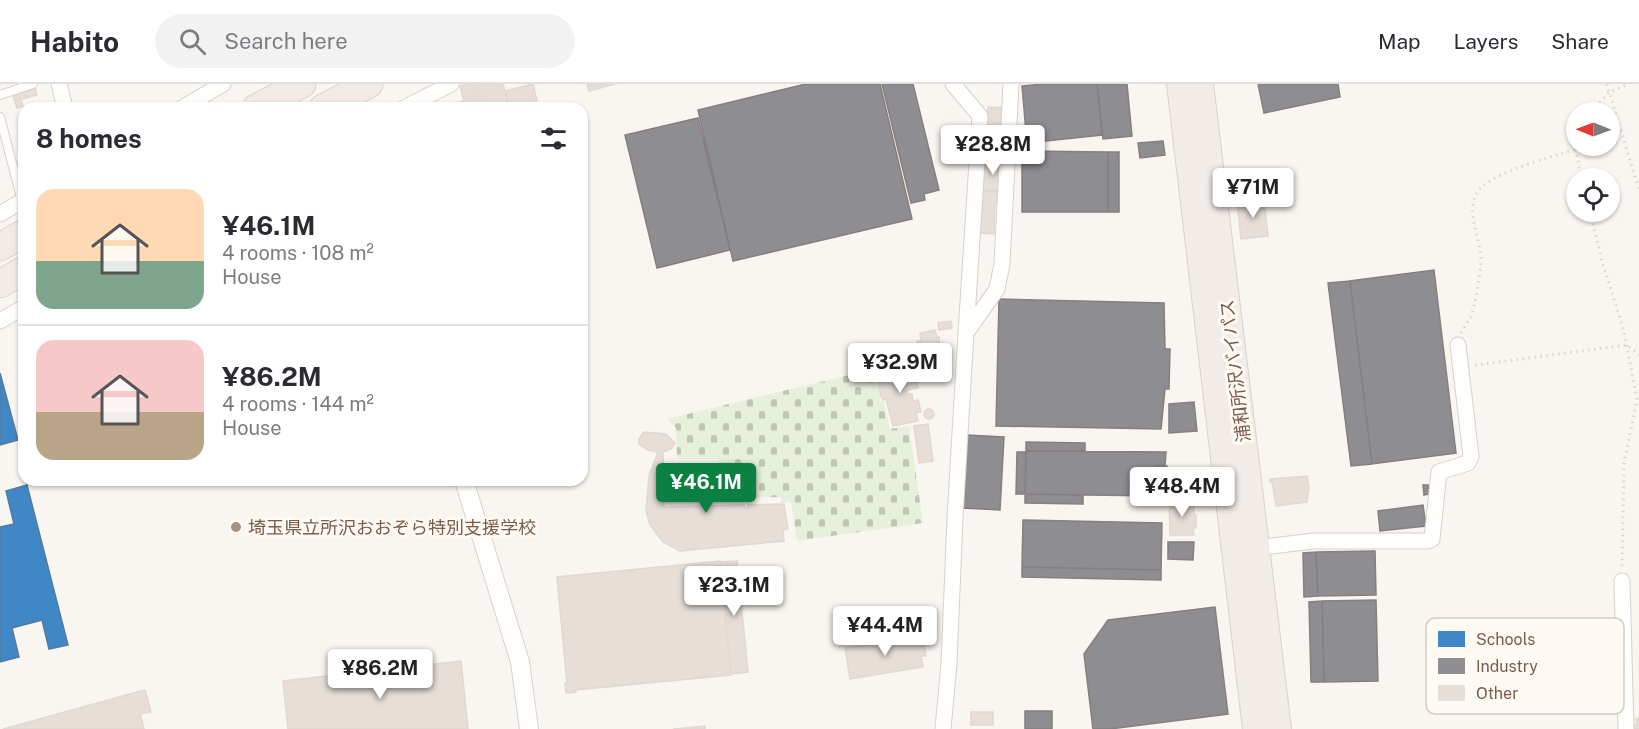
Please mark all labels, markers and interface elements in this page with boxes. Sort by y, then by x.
search box [155,14,575,68]
text: Habito [30,25,119,58]
icon: search [176,25,209,58]
text: Search here [224,28,348,54]
text: Map [1378,29,1421,54]
text: Layers [1454,29,1518,54]
text: Share [1551,29,1609,54]
north arrow [1566,102,1620,156]
map controls [1566,102,1620,222]
icon: filters [537,122,570,155]
text: 8 homes [36,123,142,154]
pin: ¥28.8M [944,125,1042,176]
text: ¥28.8M [955,132,1031,156]
pin: ¥71M [1217,168,1289,219]
button: locate [1566,168,1620,222]
text: ¥71M [1227,175,1279,199]
text: ¥46.1M [222,210,315,241]
icon: home [84,213,156,285]
text: 4 rooms · 108 m² [222,241,374,265]
text: House [222,265,282,289]
street label: 浦和所沢バイパス [1216,298,1254,444]
pin: ¥32.9M [851,343,949,394]
text: ¥32.9M [862,350,938,374]
text: ¥86.2M [222,361,322,392]
icon: home [84,364,156,436]
text: 4 rooms · 144 m² [222,392,374,416]
text: House [222,416,282,440]
pin: ¥46.1M [657,463,755,514]
pin: ¥48.4M [1133,467,1231,518]
text: ¥46.1M [670,470,742,494]
text: ¥48.4M [1144,474,1220,498]
place label: 埼玉県立所沢おおぞら特別支援学校 [248,517,536,538]
marker: 埼玉県立所沢おおぞら特別支援学校 [229,520,243,534]
pin: ¥23.1M [685,566,783,617]
text: ¥23.1M [698,573,770,597]
pin: ¥44.4M [836,606,934,657]
text: ¥44.4M [847,613,923,637]
legend [1426,618,1624,714]
text: Schools [1476,630,1535,649]
pin: ¥86.2M [331,649,429,700]
text: ¥86.2M [342,656,418,680]
text: Industry [1476,657,1538,676]
text: Other [1476,684,1518,703]

